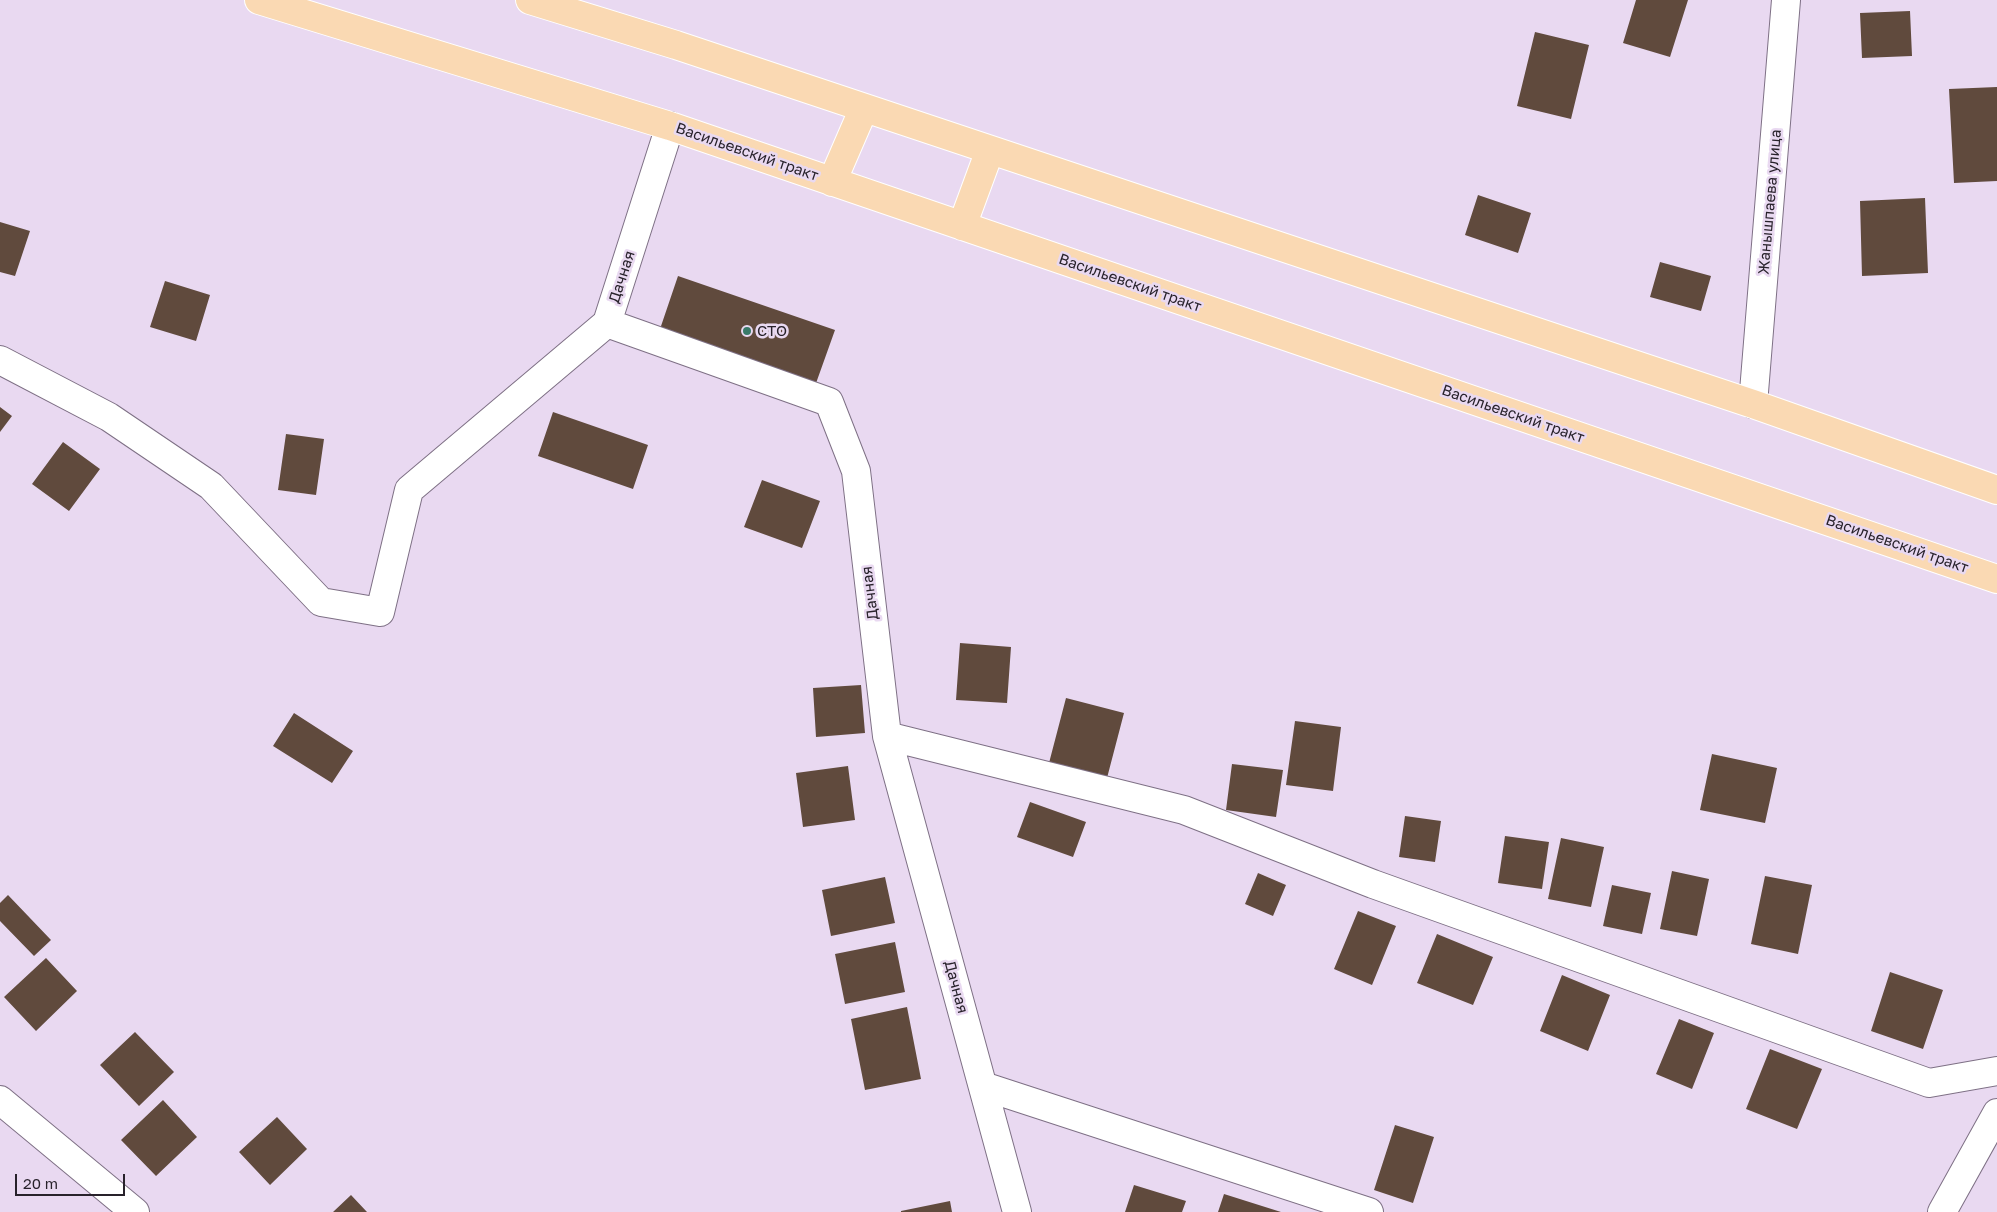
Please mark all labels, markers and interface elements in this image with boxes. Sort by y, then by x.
street label: Васильевский тракт [673,119,821,185]
street label: Жанышпаева улица [1755,129,1785,275]
street label: Дачная [605,249,639,305]
street label: Васильевский тракт [1056,250,1204,316]
place label: СТО [757,322,787,340]
marker: СТО [741,325,753,337]
street label: Васильевский тракт [1439,381,1587,447]
street label: Васильевский тракт [1823,511,1971,577]
street label: Дачная [858,565,882,621]
street label: Дачная [940,959,972,1015]
scale bar [18,1164,128,1196]
text: 20 m [23,1174,58,1192]

